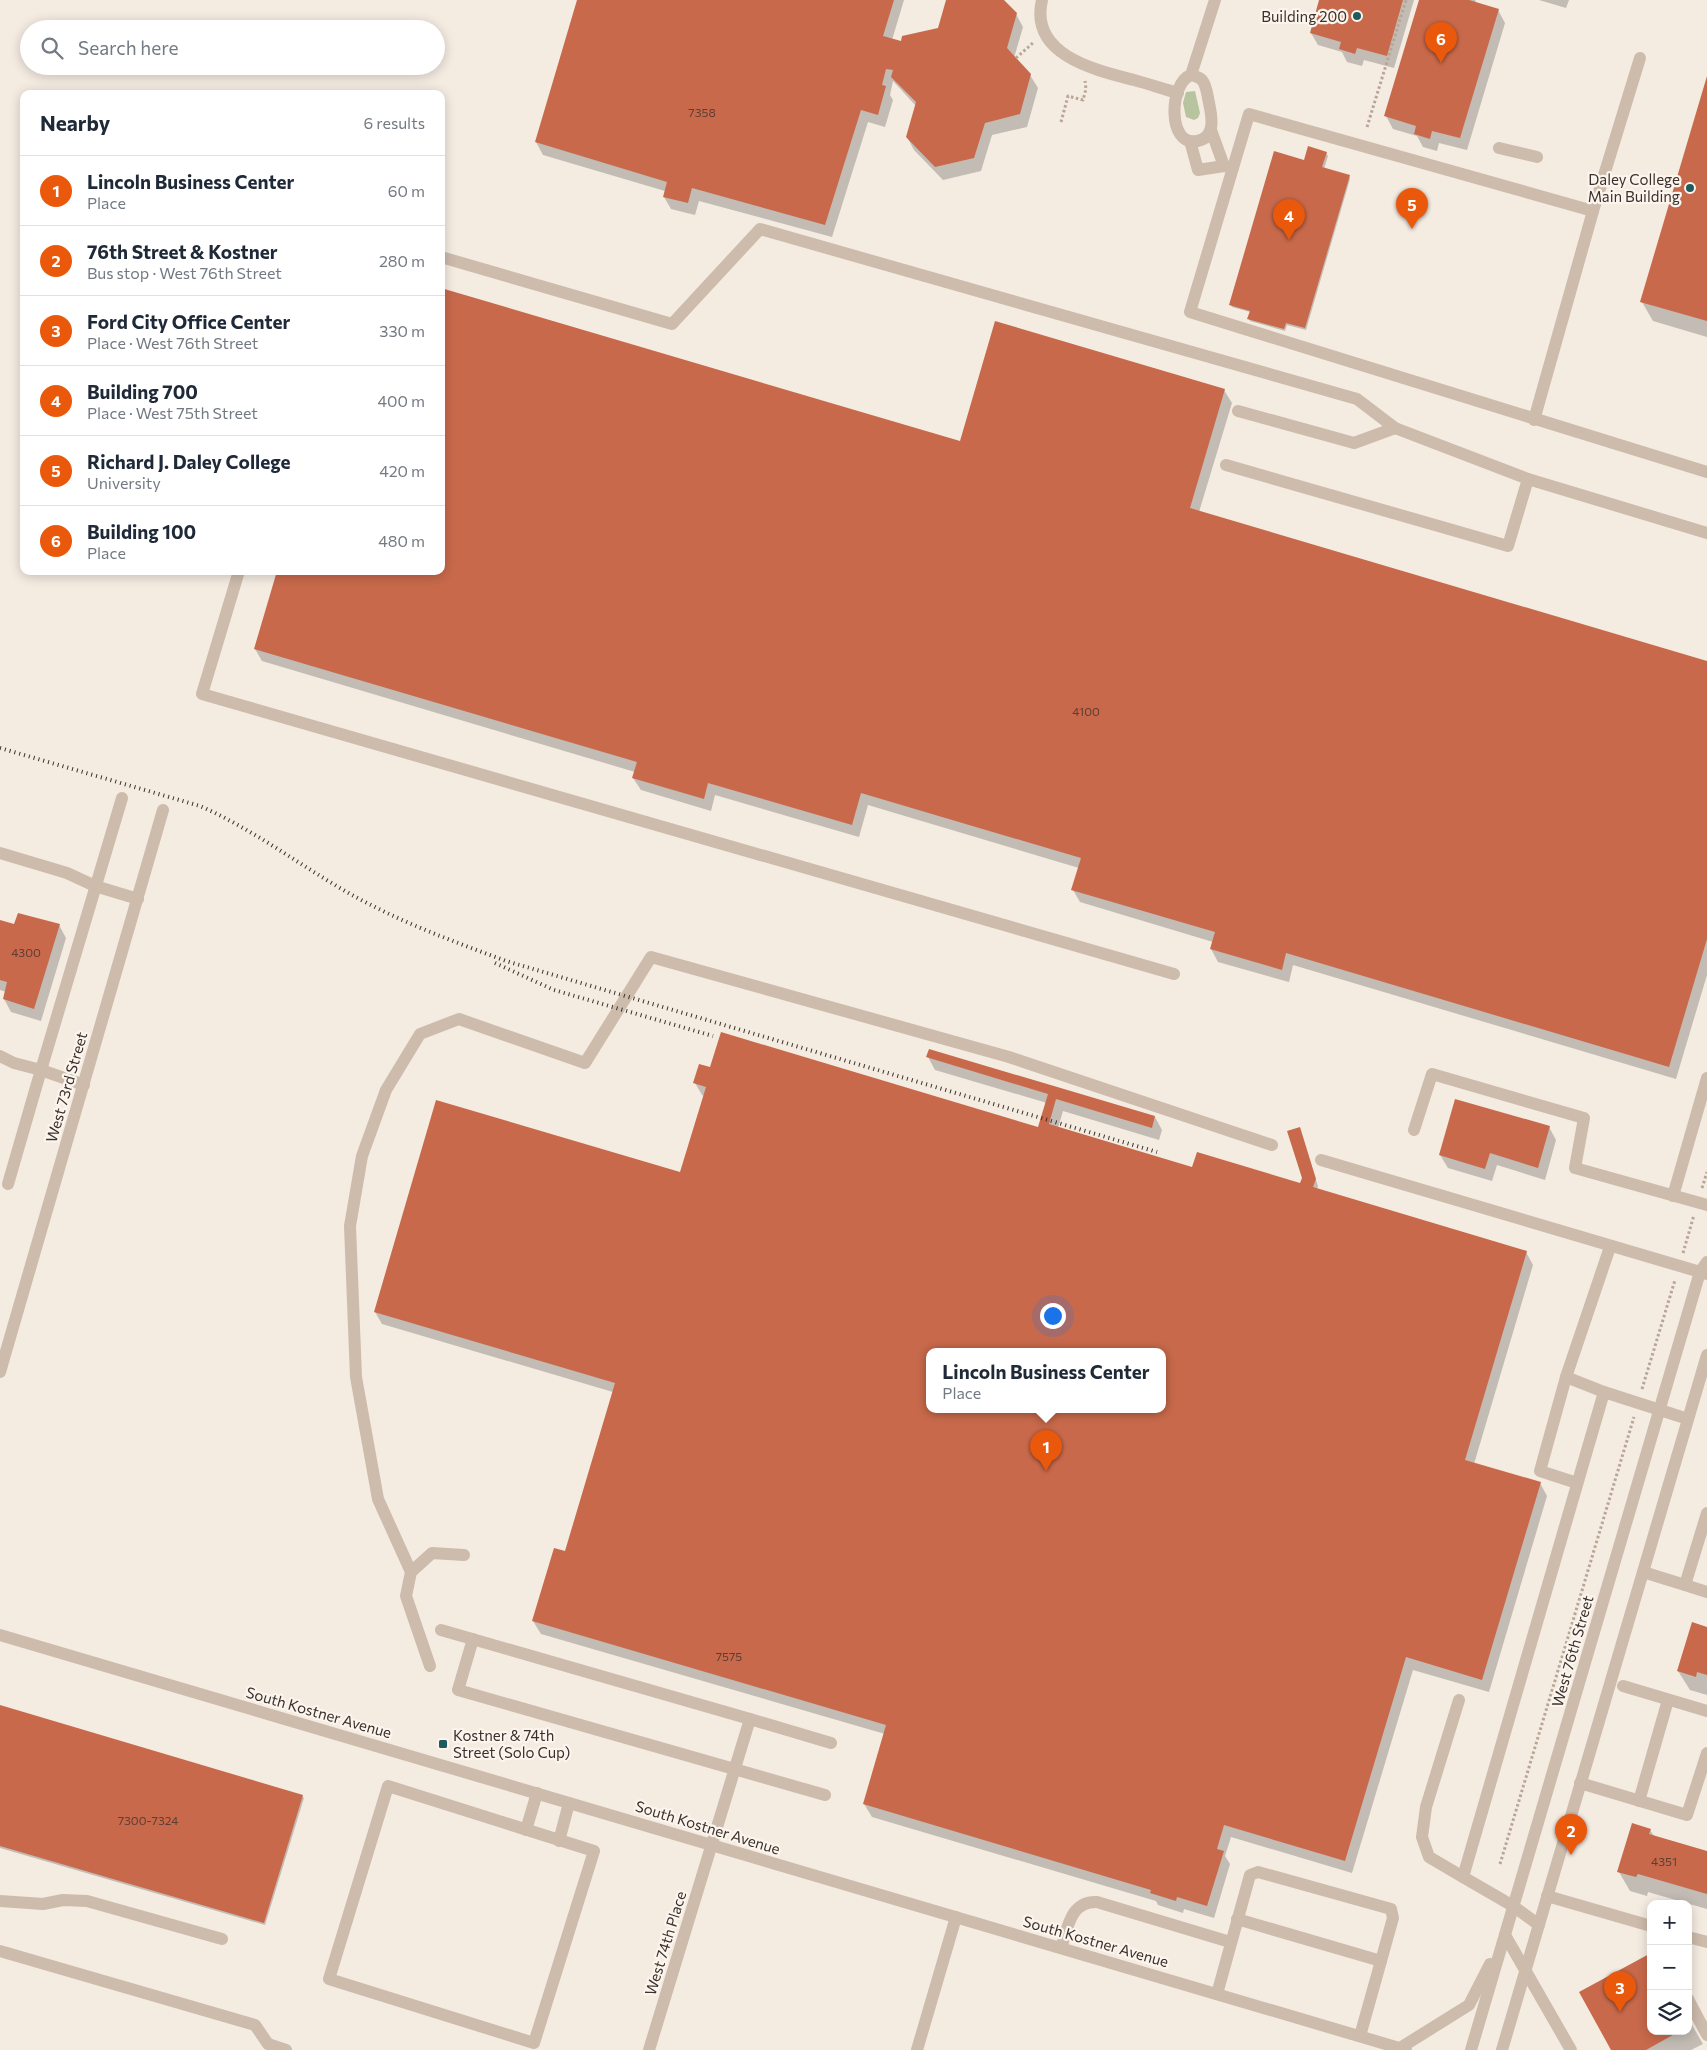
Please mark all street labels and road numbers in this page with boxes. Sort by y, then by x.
street label: West 73rd Street [42,1030,90,1144]
street label: West 76th Street [1548,1593,1596,1709]
street label: South Kostner Avenue [244,1683,394,1741]
street label: South Kostner Avenue [633,1796,783,1858]
street label: West 74th Place [641,1889,689,1997]
street label: South Kostner Avenue [1021,1912,1171,1970]

